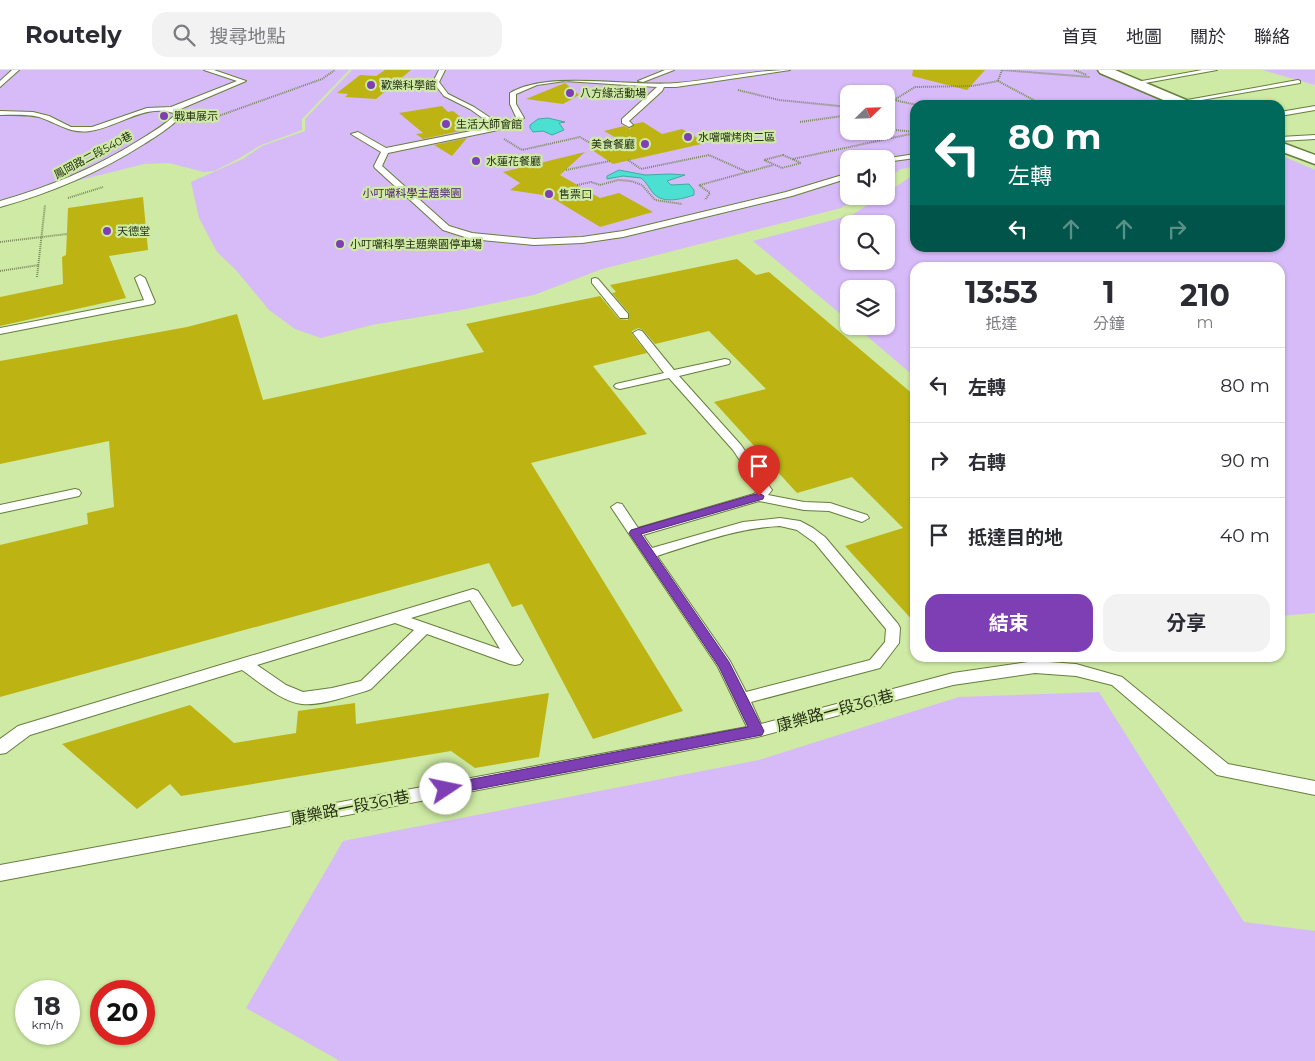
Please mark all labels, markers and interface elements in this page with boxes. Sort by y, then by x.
search box [152,12,502,57]
text: Routely [25,20,122,49]
icon: search [170,21,198,49]
text: 搜尋地點 [210,25,286,48]
text: 首頁 [1062,26,1098,48]
text: 地圖 [1126,26,1162,48]
text: 關於 [1190,26,1226,48]
text: 聯絡 [1254,26,1290,48]
place label: 歡樂科學館 [381,78,436,92]
marker: 歡樂科學館 [365,79,377,91]
north arrow [840,85,895,140]
map controls [840,85,895,335]
place label: 八方緣活動場 [580,86,646,100]
marker: 八方緣活動場 [564,87,576,99]
place label: 戰車展示 [174,109,218,123]
marker: 戰車展示 [158,110,170,122]
text: 80 m [1008,115,1102,158]
place label: 生活大師會館 [456,117,522,131]
marker: 生活大師會館 [440,118,452,130]
icon: left [925,120,990,185]
street label: 鳳岡路二段540巷 [51,128,135,182]
place label: 水噹噹烤肉二區 [698,130,775,144]
marker: 水噹噹烤肉二區 [682,131,694,143]
place label: 美食餐廳 [591,137,635,151]
marker: 美食餐廳 [639,138,651,150]
button: sound [840,150,895,205]
place label: 水蓮花餐廳 [486,154,541,168]
marker: 水蓮花餐廳 [470,155,482,167]
text: 左轉 [1008,163,1052,190]
park label: 小叮噹科學主題樂園 [363,186,462,200]
place label: 售票口 [559,187,592,201]
marker: 售票口 [543,188,555,200]
button: search [840,215,895,270]
icon: left [1004,215,1032,243]
icon: ahead [1057,215,1085,243]
icon: ahead [1110,215,1138,243]
icon: right [1163,215,1191,243]
place label: 天德堂 [117,224,150,238]
marker: 天德堂 [101,225,113,237]
place label: 小叮噹科學主題樂園停車場 [350,237,482,251]
marker: 小叮噹科學主題樂園停車場 [334,238,346,250]
text: 13:53 [965,274,1038,311]
text: 1 [1103,274,1115,311]
text: 210 [1180,277,1230,314]
button: layers [840,280,895,335]
text: m [1196,313,1213,332]
text: 抵達 [985,314,1017,333]
text: 分鐘 [1093,314,1125,333]
icon: left [925,371,953,399]
text: 80 m [1220,374,1270,397]
text: 左轉 [968,376,1006,399]
pin [738,445,780,496]
icon: right [925,446,953,474]
text: 90 m [1221,449,1270,472]
text: 右轉 [968,451,1006,474]
icon: arrive [745,452,773,480]
icon: arrive [925,521,953,549]
text: 40 m [1220,524,1270,547]
text: 抵達目的地 [968,526,1063,549]
button: 結束 [925,594,1093,652]
button: 分享 [1103,594,1270,652]
street label: 康樂路一段361巷 [774,686,896,735]
position arrow [419,762,471,814]
street label: 康樂路一段361巷 [289,787,411,828]
speed limit sign: 20 [90,980,155,1045]
text: 18 [34,991,61,1021]
text: km/h [31,1017,64,1032]

